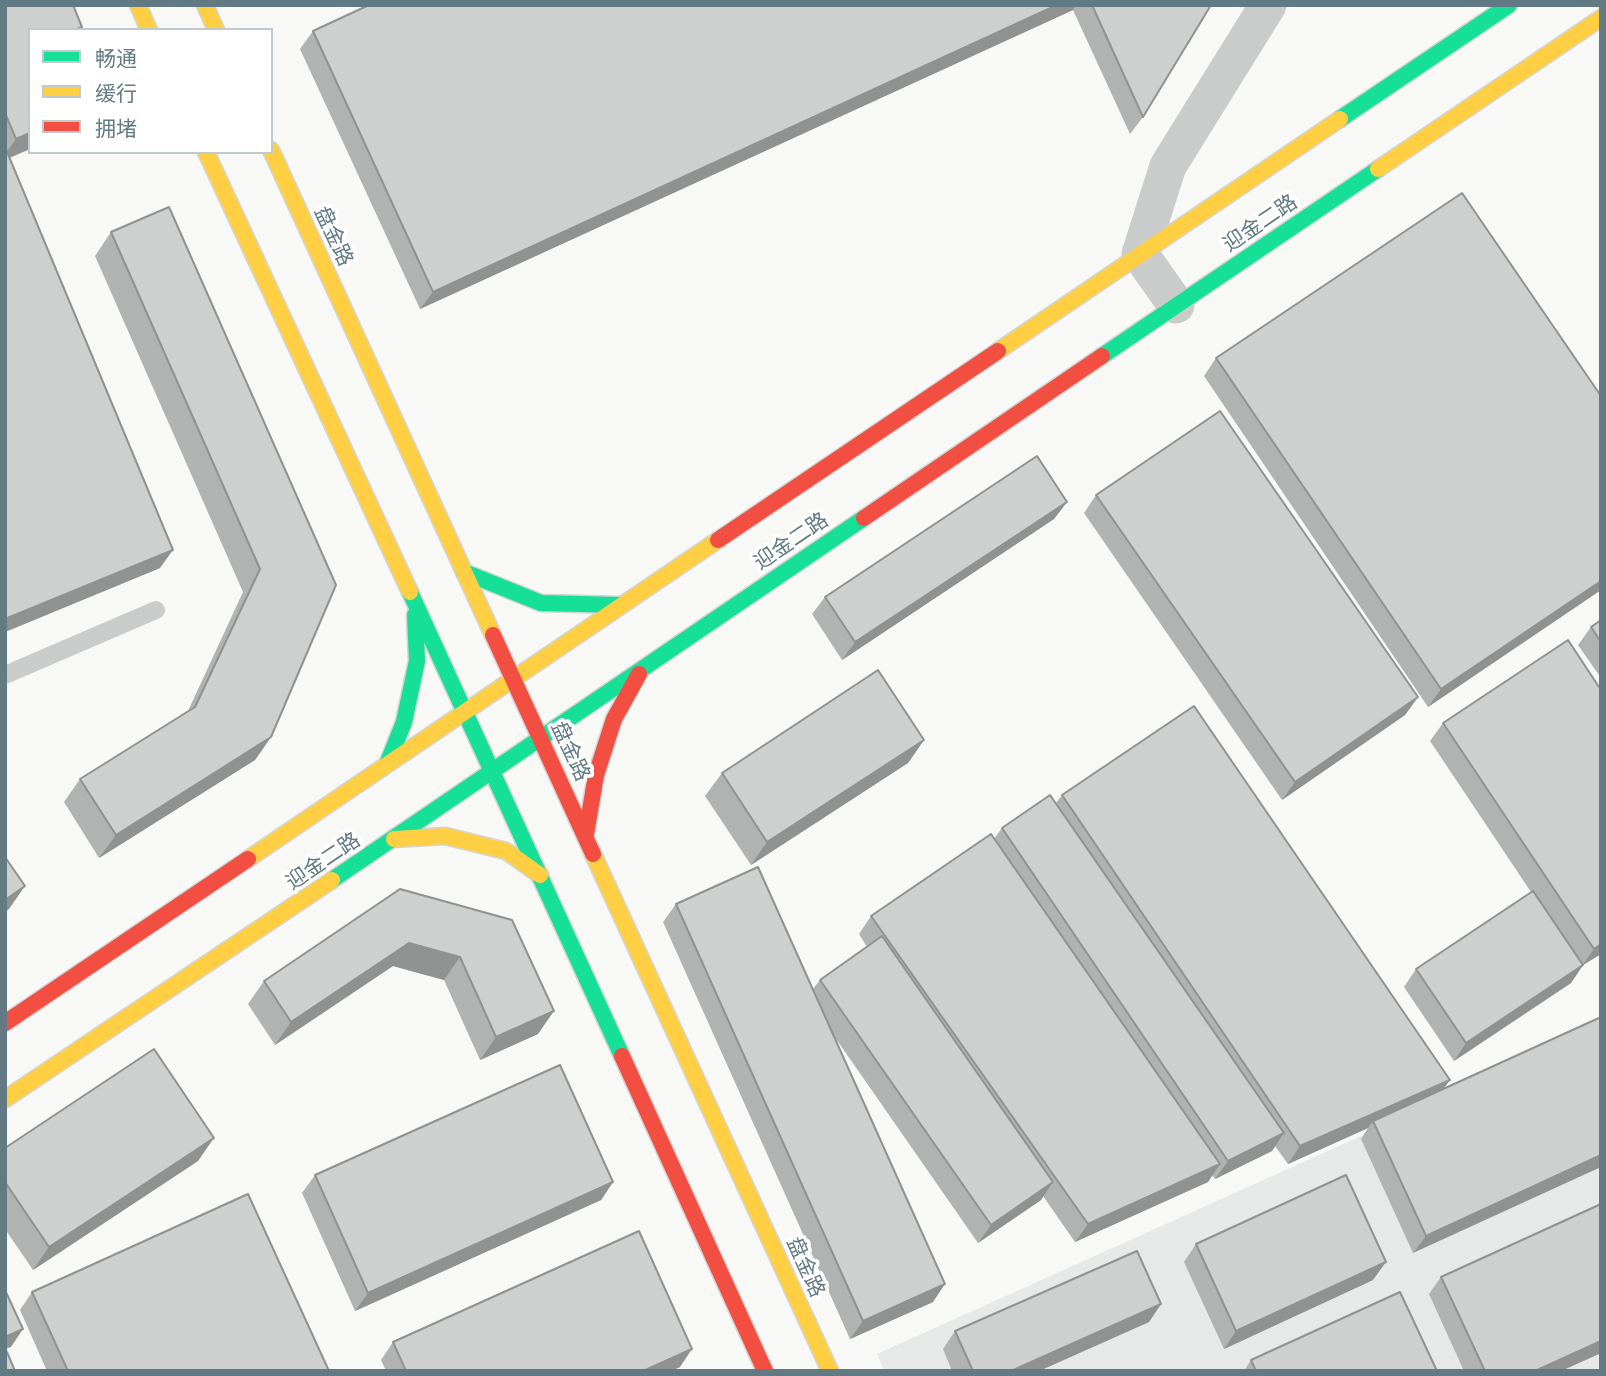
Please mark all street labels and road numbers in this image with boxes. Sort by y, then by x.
street label: 迎金二路 [1218,189,1302,257]
street label: 盘金路 [309,202,359,270]
street label: 迎金二路 [749,507,833,575]
street label: 盘金路 [546,717,596,785]
street label: 迎金二路 [281,827,365,895]
street label: 盘金路 [782,1233,830,1301]

